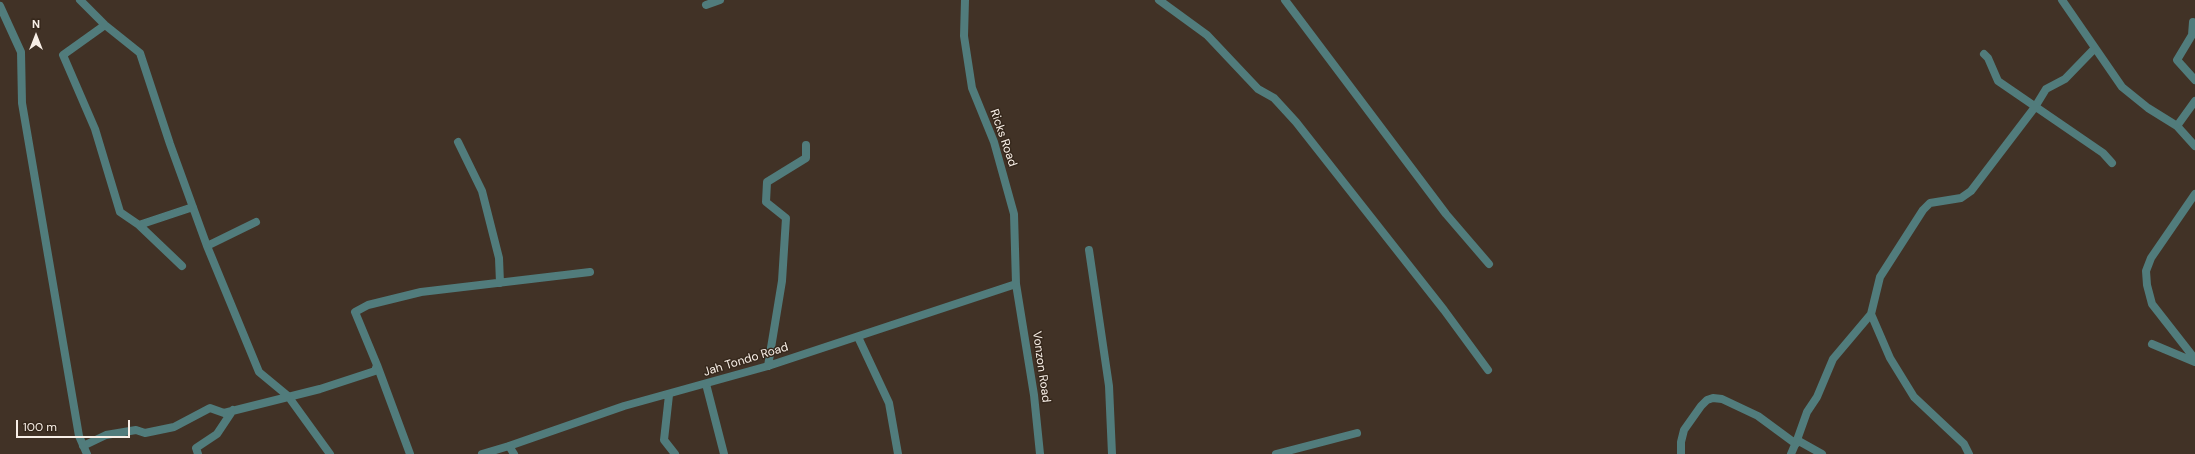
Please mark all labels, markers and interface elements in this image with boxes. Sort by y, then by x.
north arrow [16,16,56,56]
text: N [32,17,40,31]
street label: Ricks Road [986,107,1020,169]
street label: Vonzon Road [1029,330,1053,404]
street label: Jah Tondo Road [702,340,790,380]
scale bar [18,412,132,438]
text: 100 m [23,419,57,435]

